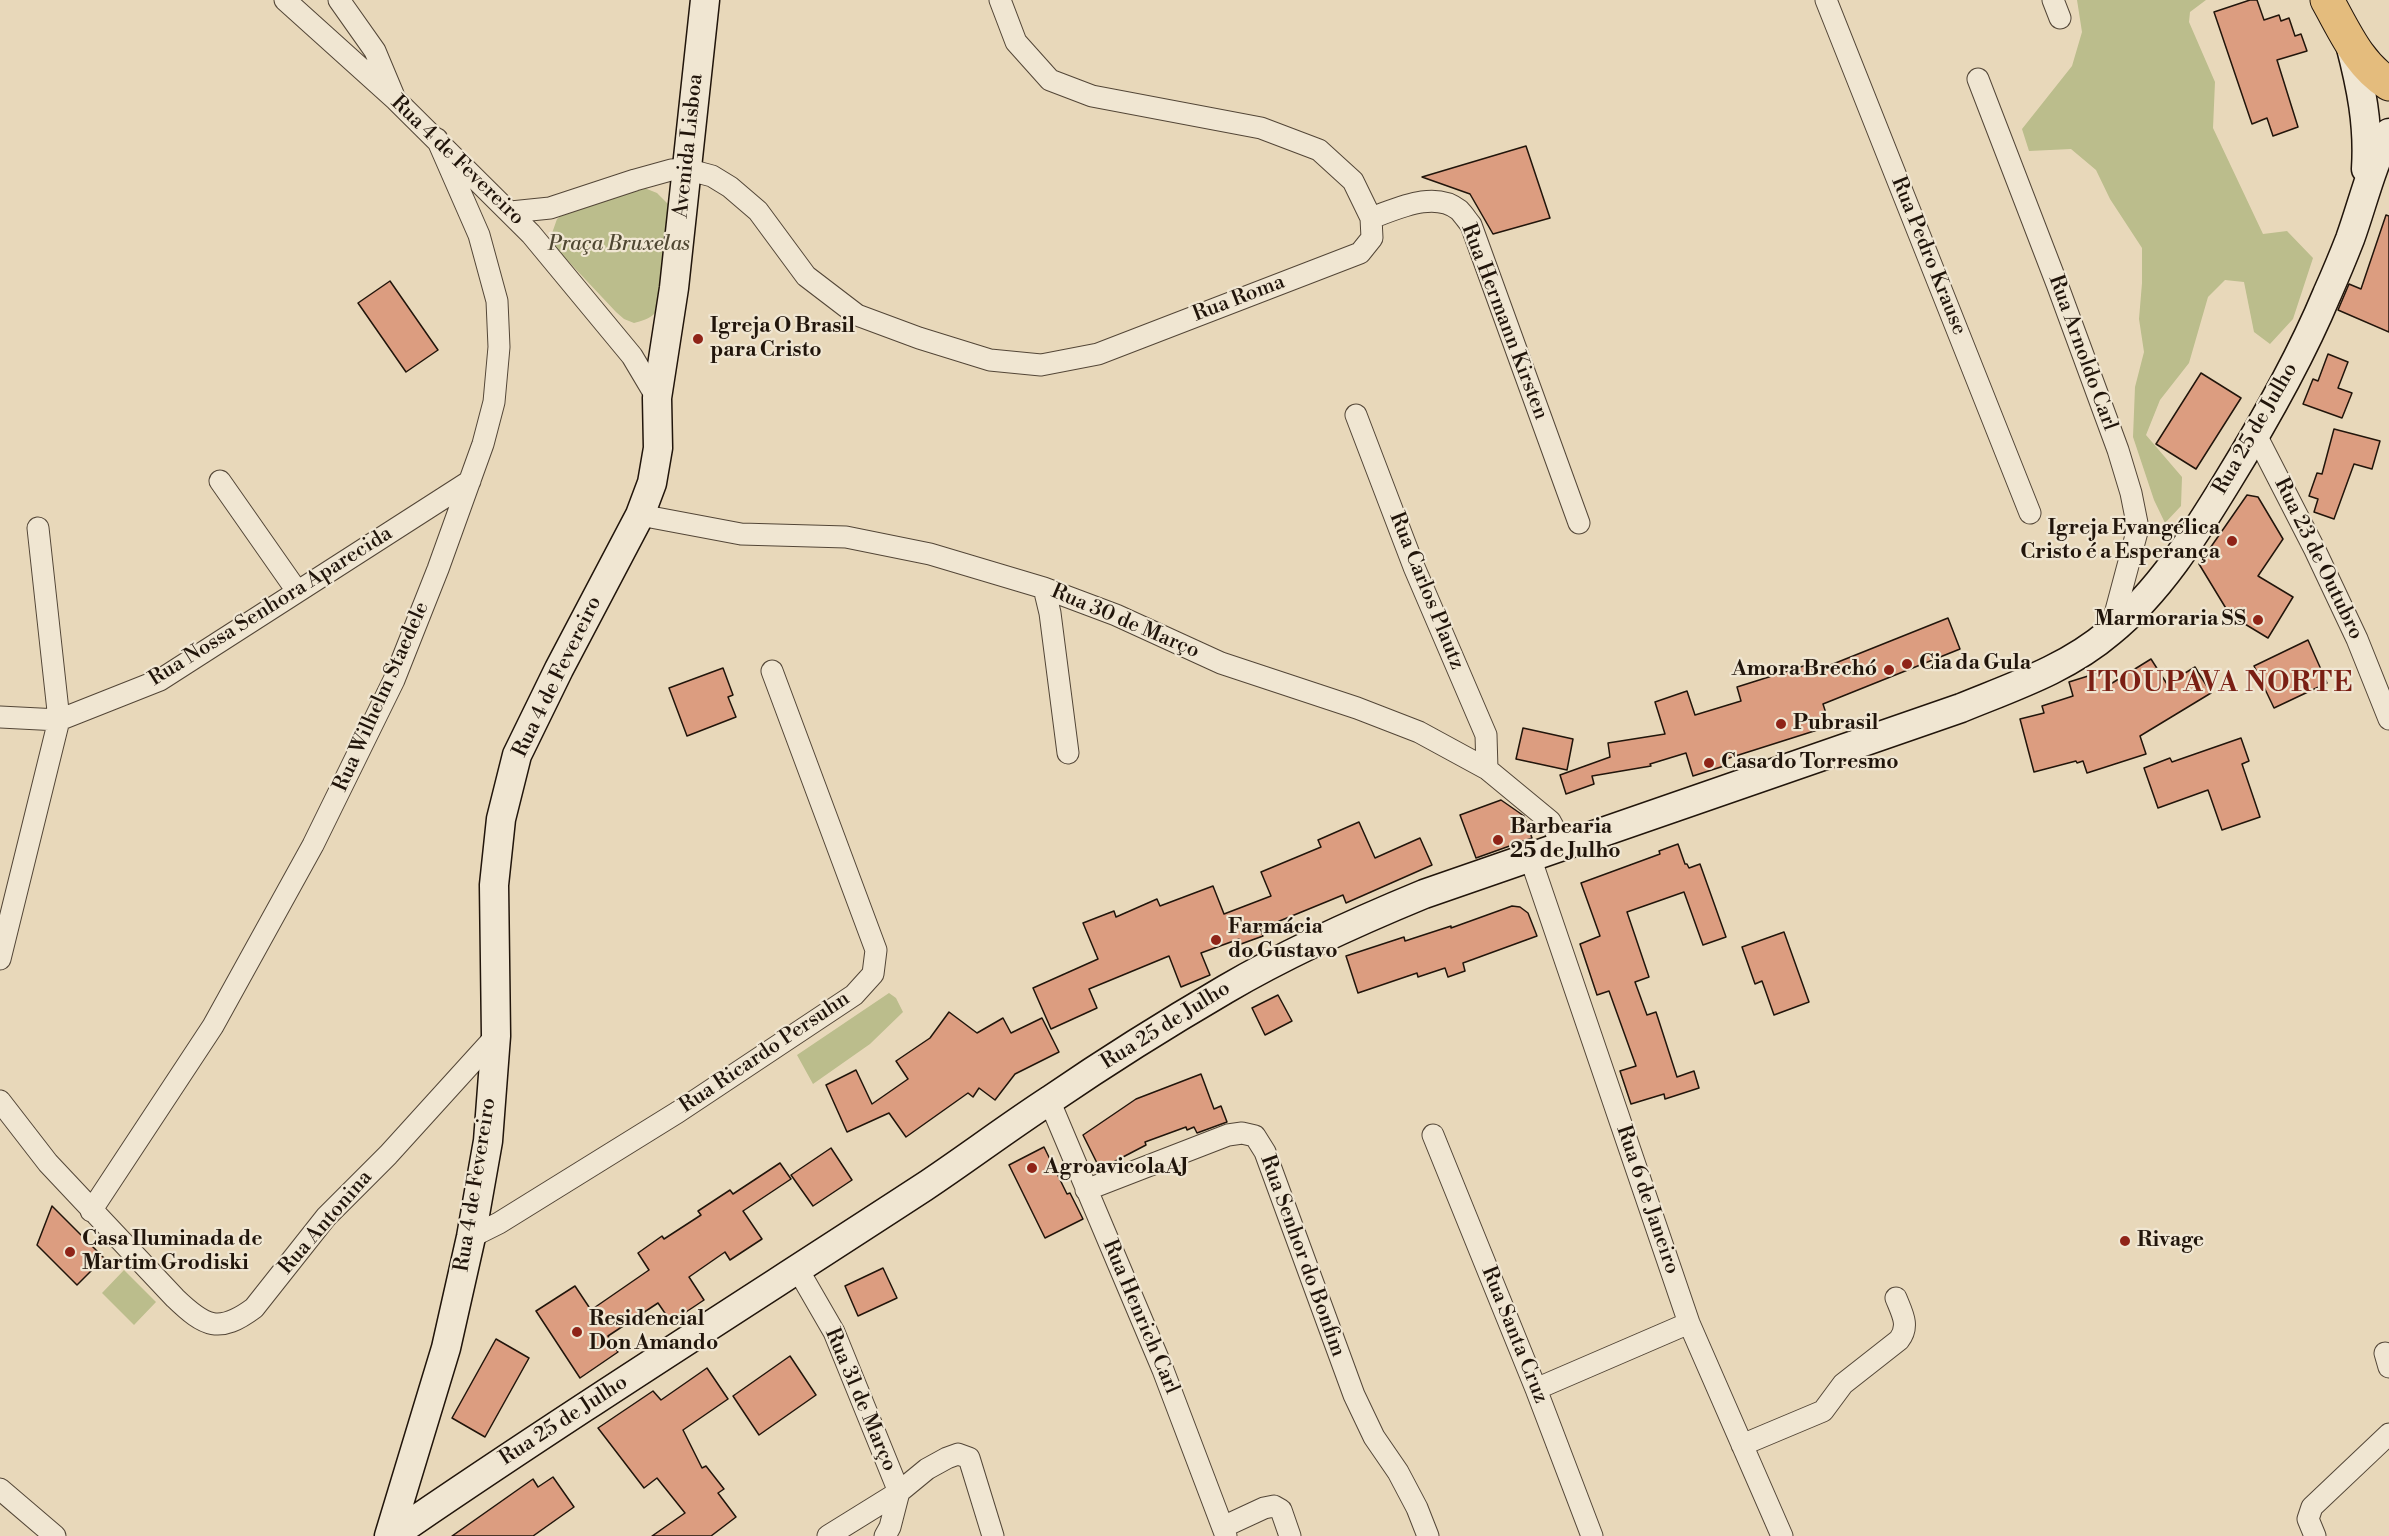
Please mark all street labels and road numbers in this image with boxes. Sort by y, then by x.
street label: Avenida Lisboa [669,73,709,219]
street label: Rua 4 de Fevereiro [385,91,529,231]
street label: Rua Pedro Krause [1885,173,1971,339]
street label: Rua Hermann Kirsten [1455,220,1553,424]
street label: Rua Roma [1189,270,1289,328]
street label: Rua Arnoldo Carl [2042,272,2122,434]
street label: Rua 25 de Julho [2208,359,2304,499]
street label: Rua 23 de Outubro [2268,474,2368,644]
street label: Rua Carlos Plautz [1383,509,1469,673]
street label: Rua Nossa Senhora Aparecida [145,522,397,692]
street label: Rua 30 de Março [1047,579,1203,665]
street label: Rua 4 de Fevereiro [508,592,608,762]
street label: Rua Wilhelm Staedele [329,598,435,796]
street label: Rua 25 de Julho [1097,976,1235,1076]
street label: Rua Ricardo Persuhn [675,987,855,1119]
street label: Rua 4 de Fevereiro [450,1096,502,1274]
street label: Rua 6 de Janeiro [1610,1122,1684,1278]
street label: Rua Senhor do Bonfim [1254,1152,1350,1360]
street label: Rua Antonina [274,1166,378,1280]
street label: Rua Henrich Carl [1096,1236,1184,1398]
street label: Rua Santa Cruz [1475,1263,1553,1407]
street label: Rua 31 de Março [818,1325,902,1475]
street label: Rua 25 de Julho [495,1370,633,1472]

